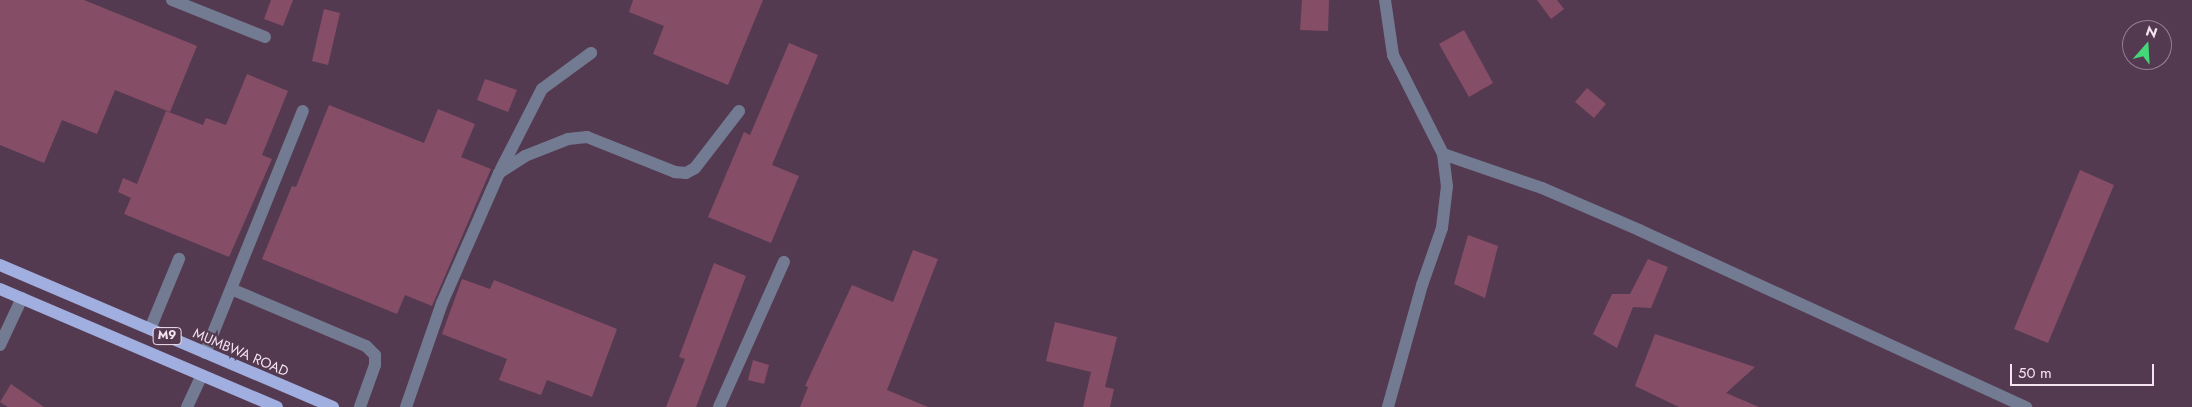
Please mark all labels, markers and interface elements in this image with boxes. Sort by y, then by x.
north arrow [2122,20,2172,70]
text: N [2143,20,2160,43]
street label: MUMBWA ROAD [191,324,291,380]
road number: M9 [152,326,182,346]
scale bar [2012,354,2156,386]
text: 50 m [2018,362,2052,384]

